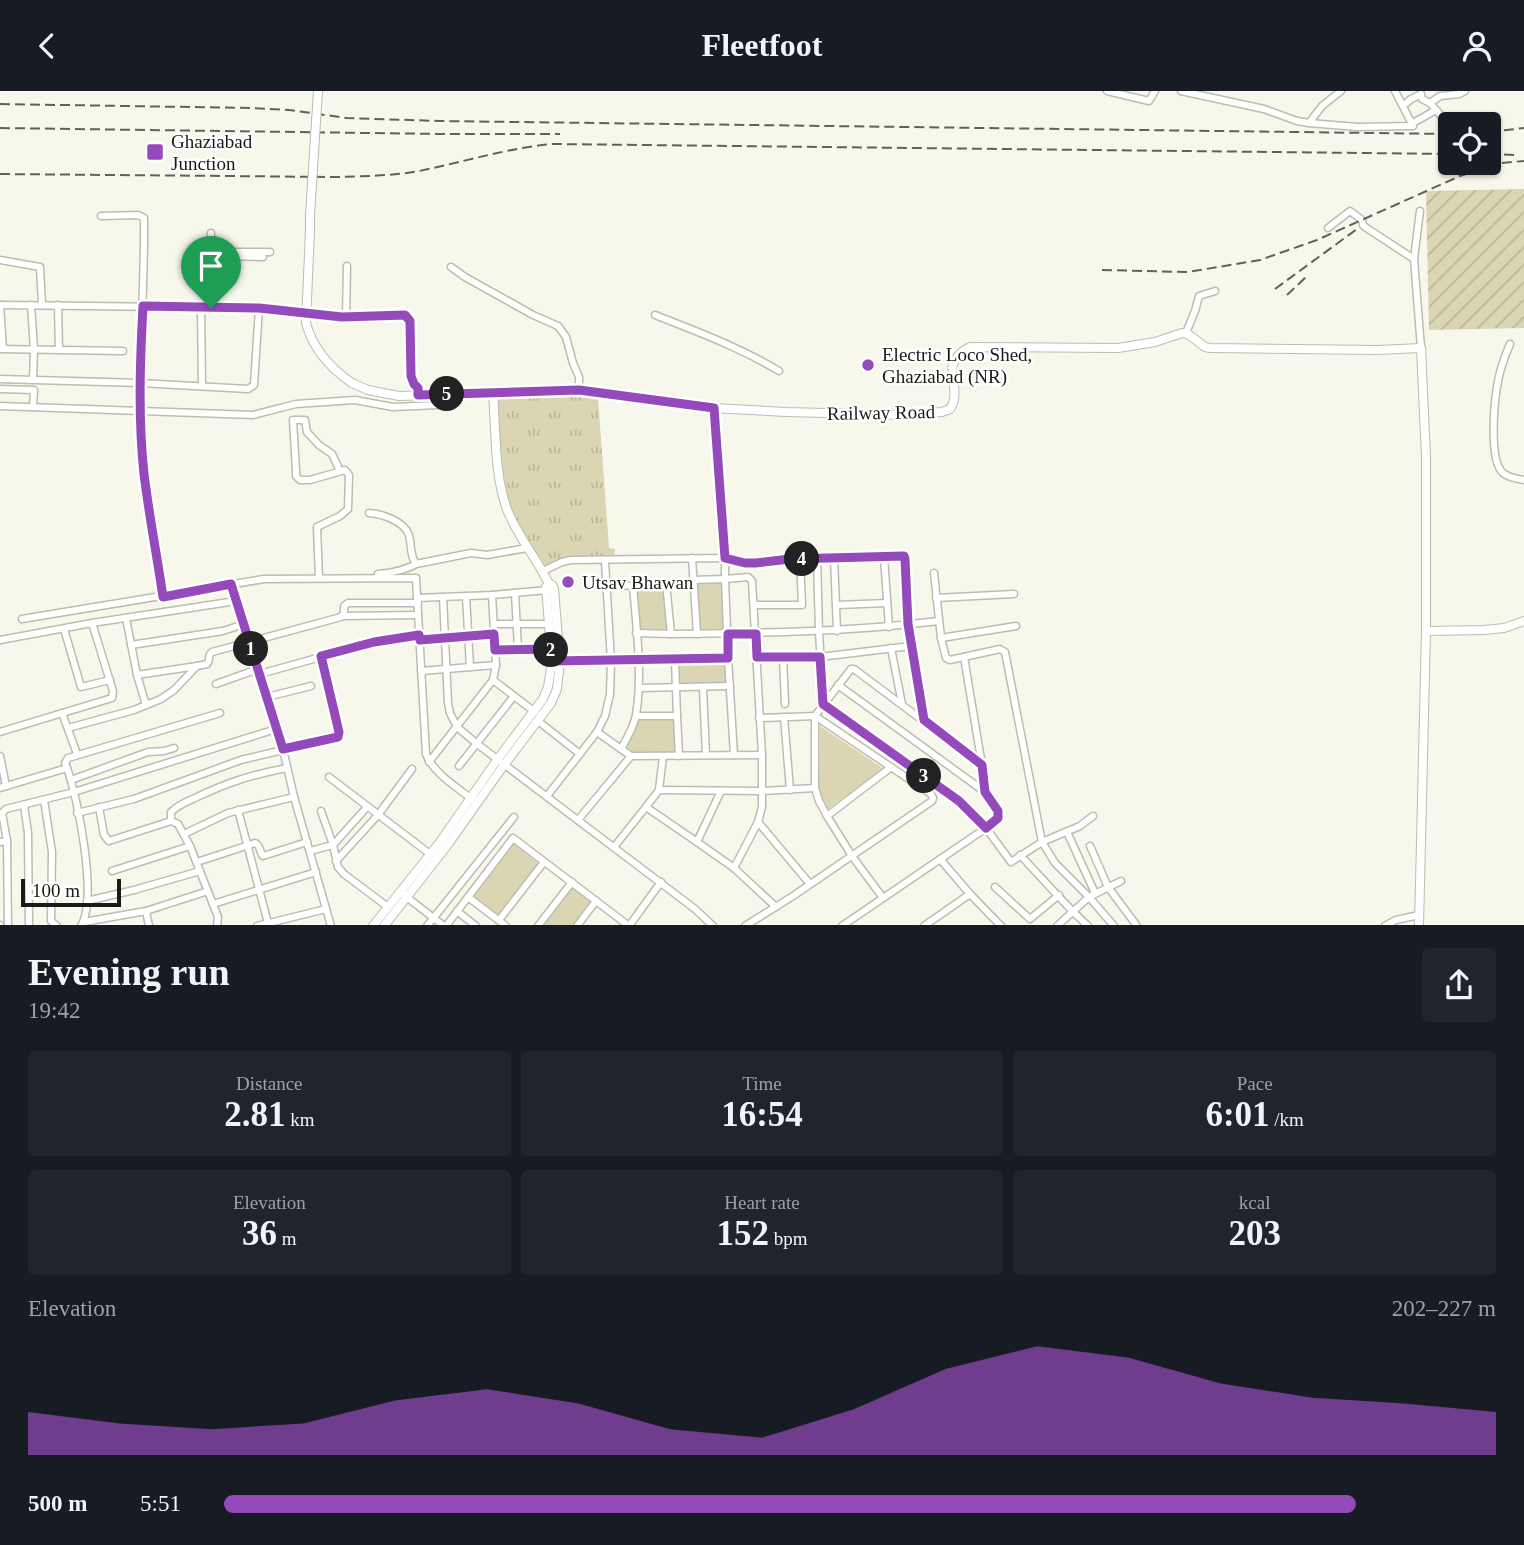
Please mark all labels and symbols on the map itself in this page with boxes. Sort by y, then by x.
place label: Ghaziabad Junction [171,131,253,174]
marker: Ghaziabad Junction [145,142,165,162]
pin [181,236,241,308]
place label: Electric Loco Shed, Ghaziabad (NR) [882,344,1032,388]
marker: Electric Loco Shed, Ghaziabad (NR) [860,357,876,373]
pin: 5 [430,377,464,411]
street label: Railway Road [827,401,936,424]
pin: 4 [784,541,820,577]
place label: Utsav Bhawan [582,572,694,593]
marker: Utsav Bhawan [560,574,576,590]
pin: 1 [233,631,268,667]
pin: 2 [534,633,568,667]
pin: 3 [906,759,942,793]
scale bar [21,877,121,908]

